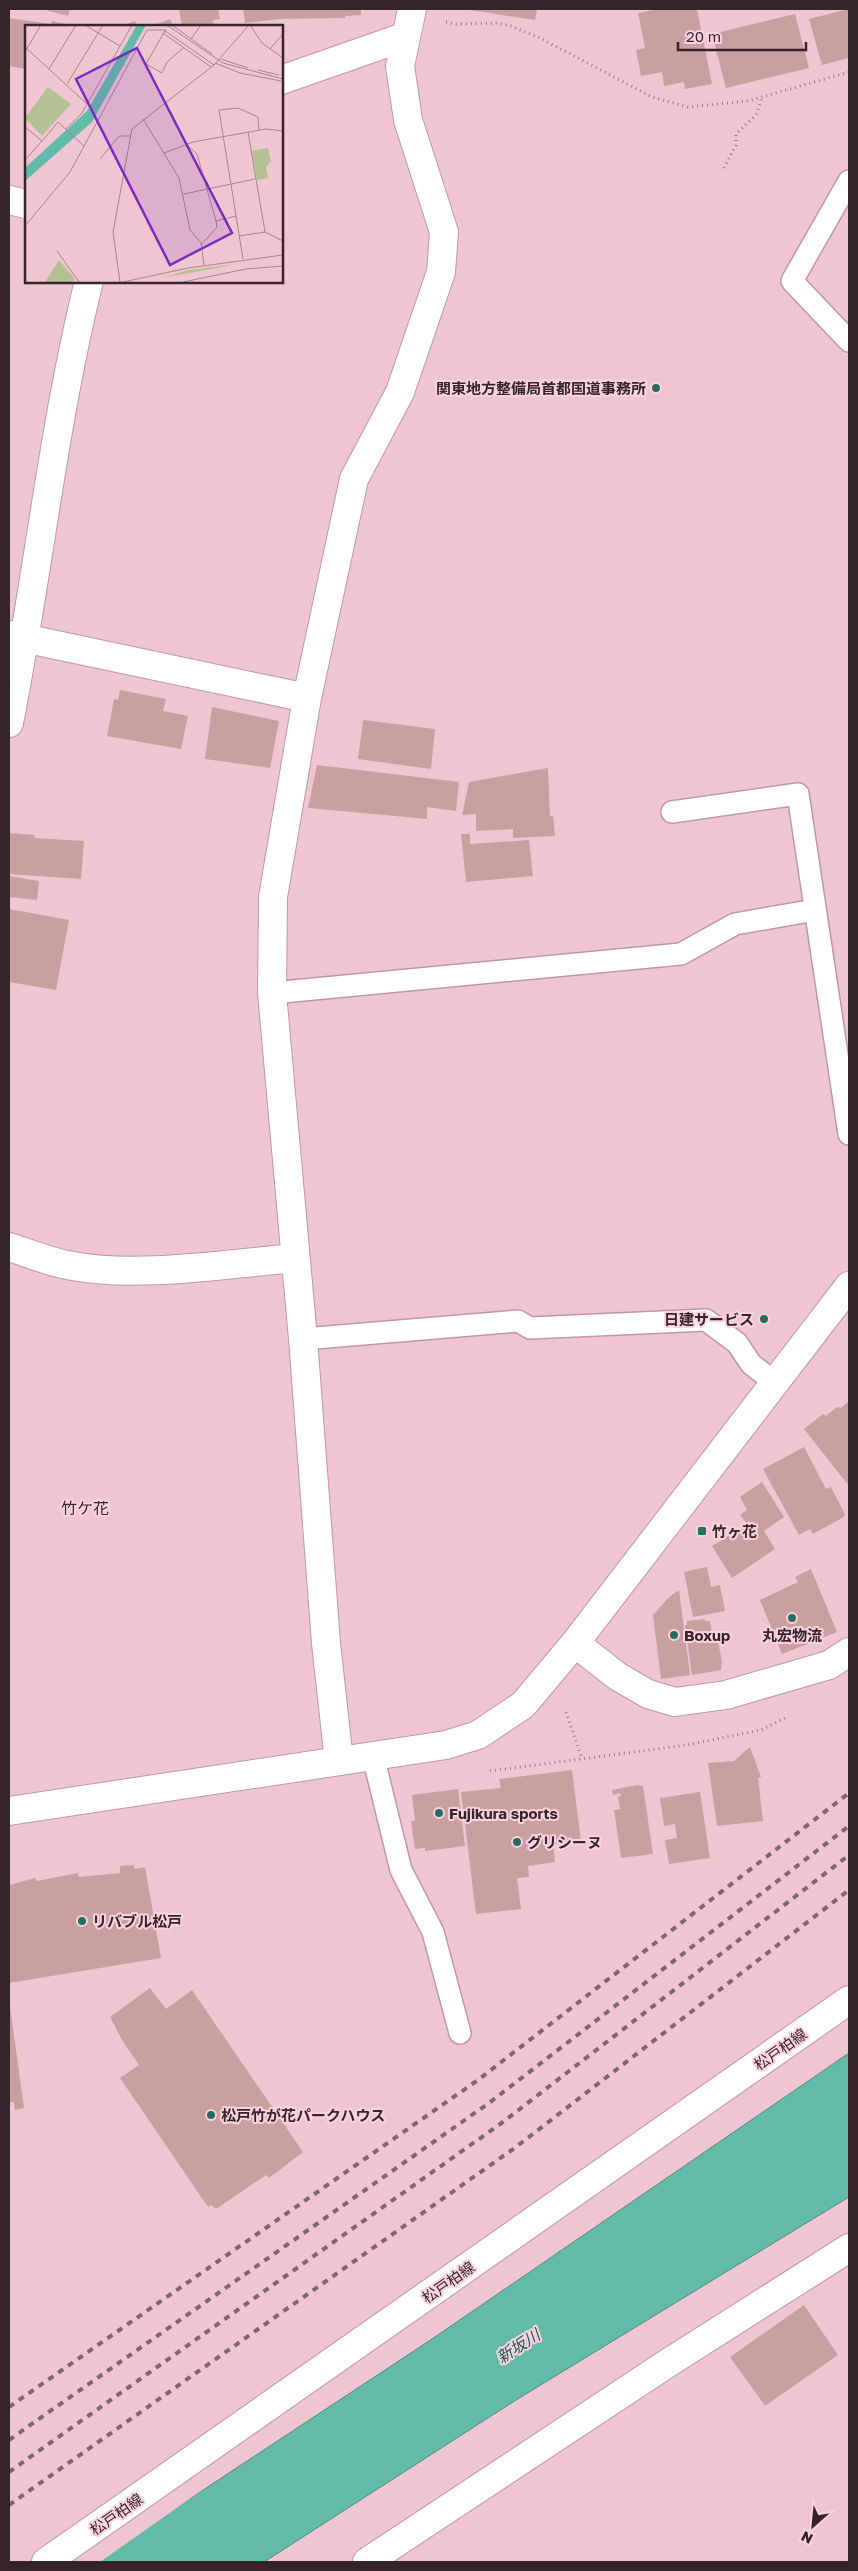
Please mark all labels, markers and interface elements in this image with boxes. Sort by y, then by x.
scale bar [678,20,806,52]
inset map [25,25,282,282]
text: 20 m [686,27,721,45]
place label: 関東地方整備局首都国道事務所 [436,379,646,397]
marker: 関東地方整備局首都国道事務所 [650,382,662,394]
place label: 日建サービス [664,1310,754,1328]
marker: 日建サービス [758,1313,770,1325]
district label: 竹ケ花 [61,1498,109,1518]
place label: 竹ヶ花 [712,1522,757,1540]
marker: 竹ヶ花 [696,1525,708,1537]
marker: 丸宏物流 [786,1612,798,1624]
place label: Boxup [684,1626,730,1644]
place label: 丸宏物流 [762,1626,822,1644]
marker: Boxup [668,1629,680,1641]
place label: Fujikura sports [449,1804,558,1822]
marker: Fujikura sports [433,1807,445,1819]
place label: グリシーヌ [527,1833,602,1851]
marker: グリシーヌ [511,1836,523,1848]
place label: リバブル松戸 [92,1912,182,1930]
marker: リバブル松戸 [76,1915,88,1927]
street label: 松戸柏線 [750,2024,810,2074]
place label: 松戸竹が花パークハウス [221,2106,385,2124]
marker: 松戸竹が花パークハウス [205,2109,217,2121]
street label: 松戸柏線 [418,2257,478,2307]
water label: 新坂川 [492,2323,545,2367]
street label: 松戸柏線 [86,2489,146,2539]
north arrow [788,2501,838,2551]
text: N [798,2528,815,2548]

